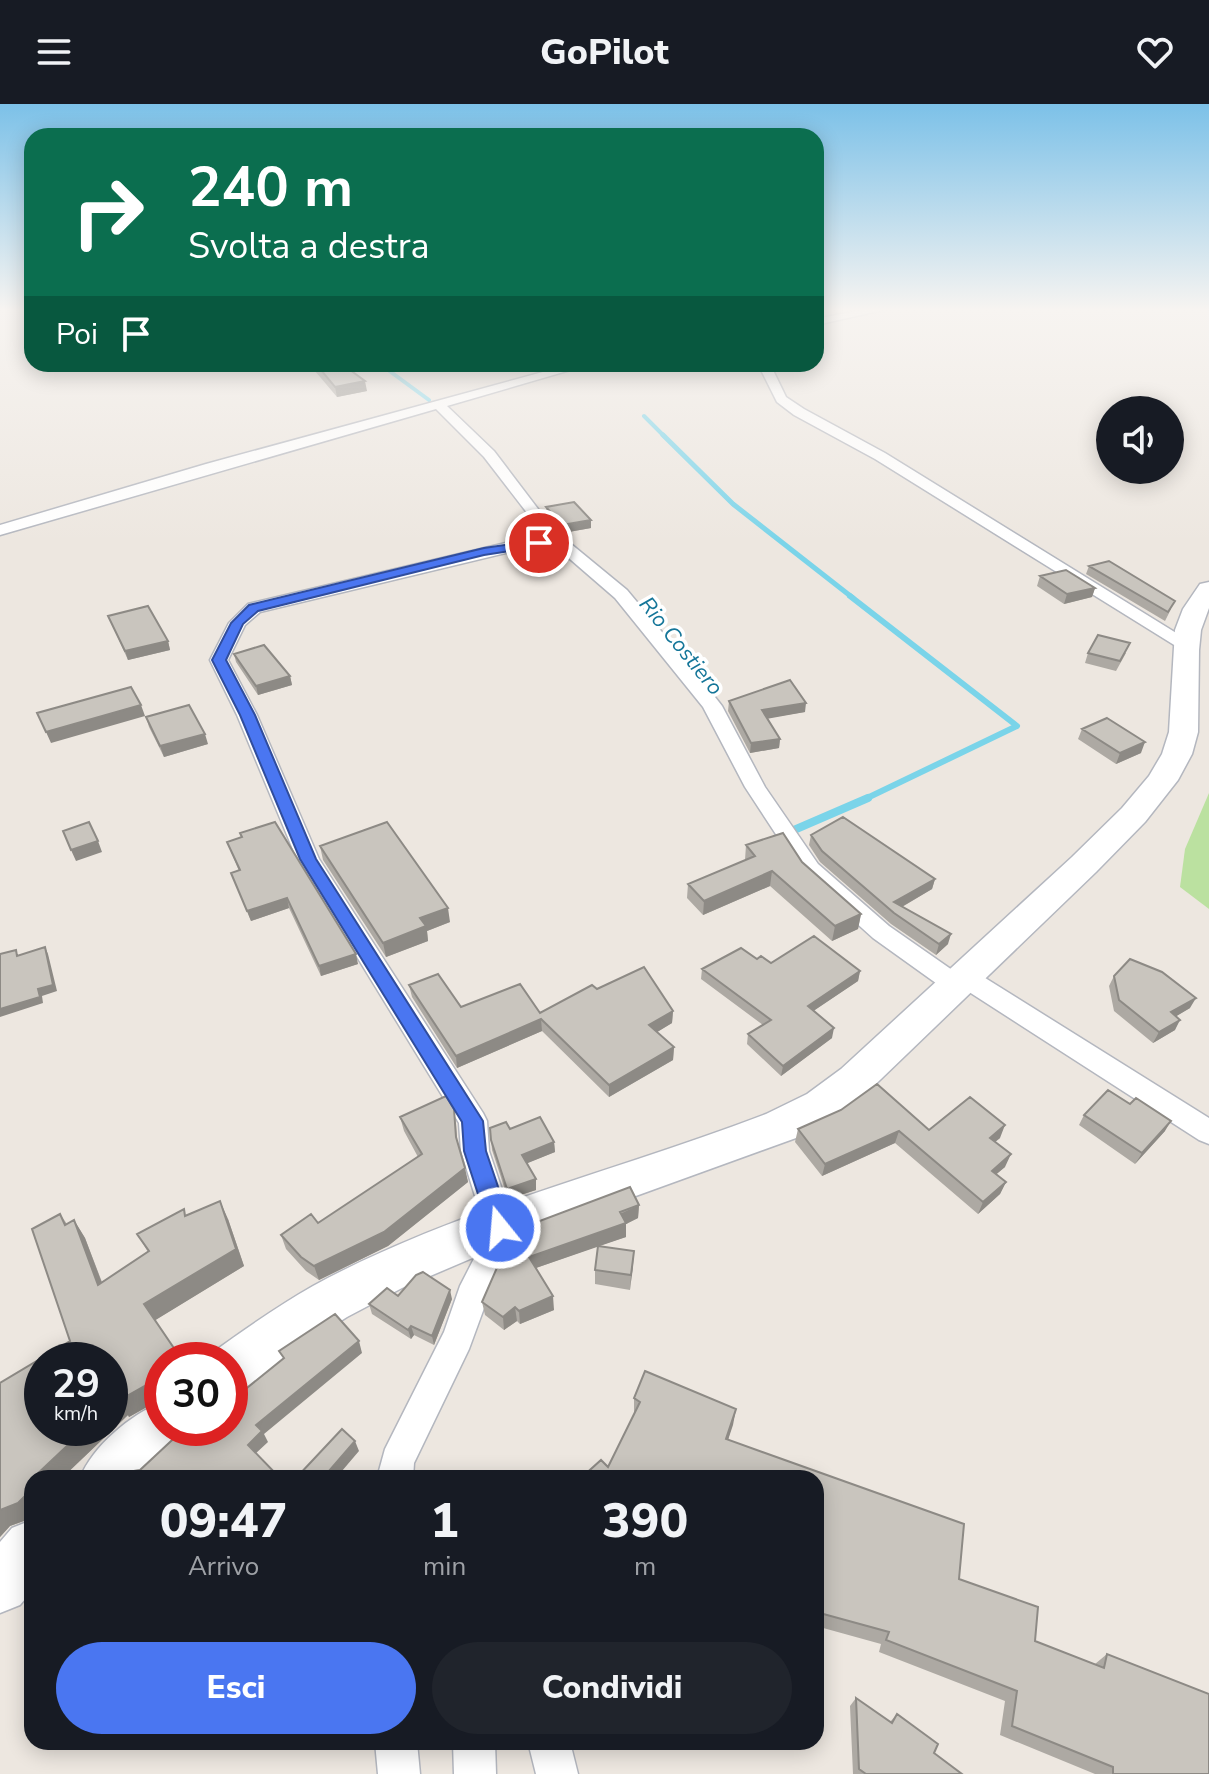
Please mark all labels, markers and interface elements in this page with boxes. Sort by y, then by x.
text: GoPilot [540,28,669,77]
icon: menu [32,30,76,74]
icon: heart [1133,30,1177,74]
text: 240 m [188,149,353,226]
icon: right [56,160,160,264]
text: Svolta a destra [188,222,429,271]
icon: arrive [114,312,158,356]
text: Poi [56,314,98,355]
map controls [1096,396,1184,484]
button: sound [1096,396,1184,484]
pin [505,509,573,577]
icon: arrive [517,521,561,565]
water label: Rio Costiero [632,590,730,702]
position arrow [458,1186,542,1270]
speed limit sign: 30 [144,1342,248,1446]
text: 29 [52,1357,100,1411]
text: km/h [54,1400,98,1427]
text: 09:47 [160,1488,287,1554]
text: 1 [430,1488,459,1554]
text: 390 [602,1488,688,1554]
text: Arrivo [188,1549,259,1584]
text: min [423,1549,466,1584]
text: m [634,1549,656,1584]
button: Esci [56,1642,416,1734]
button: Condividi [432,1642,792,1734]

